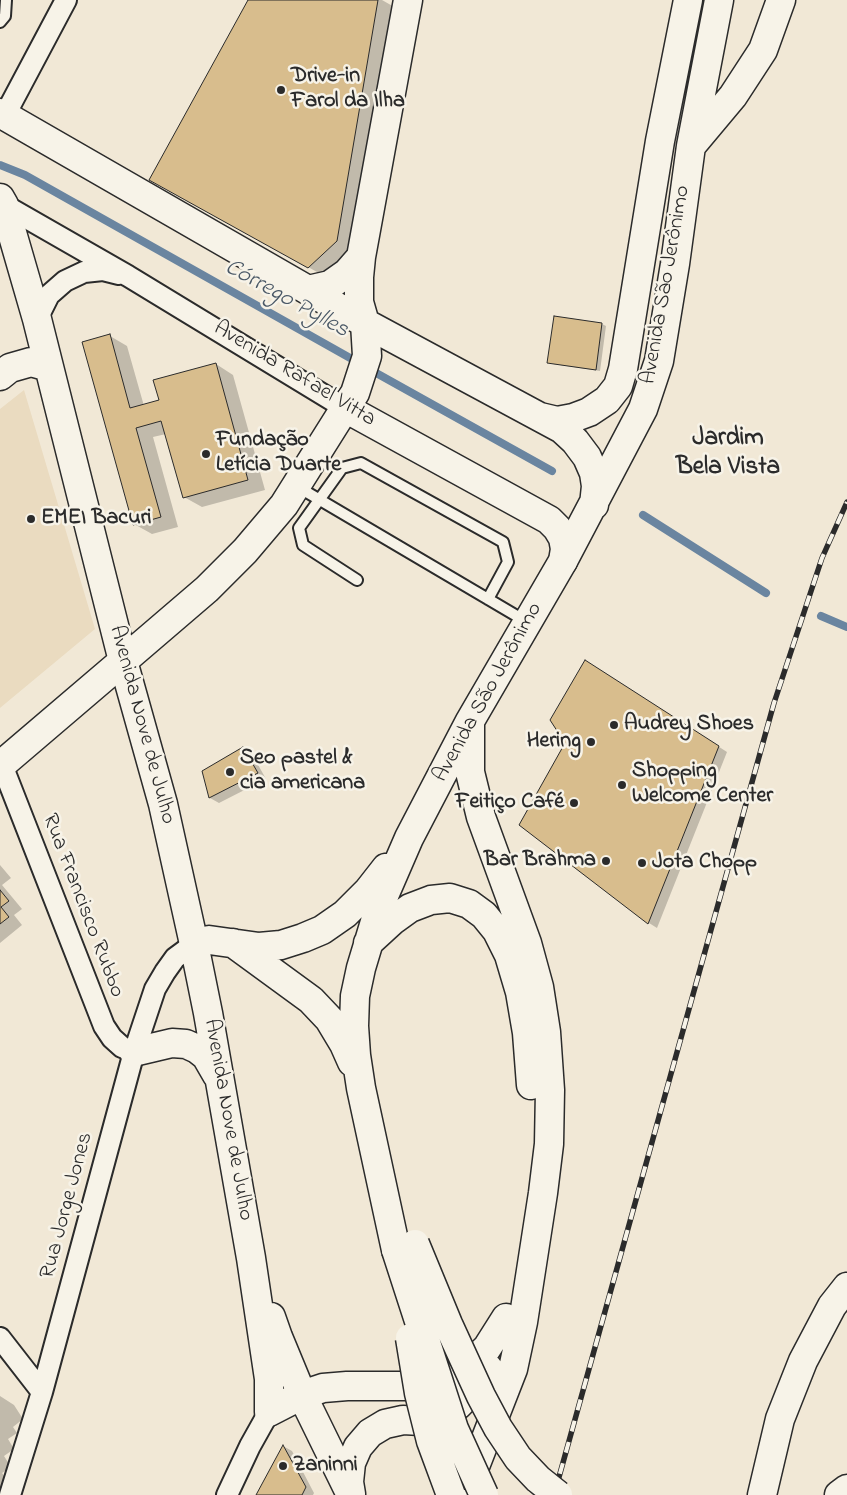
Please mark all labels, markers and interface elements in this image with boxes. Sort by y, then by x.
place label: Drive-in Farol da Ilha [291,64,405,116]
marker: Drive-in Farol da Ilha [275,84,287,96]
street label: Avenida São Jerônimo [637,184,697,386]
water label: Córrego Pylles [219,254,353,346]
street label: Avenida Rafael Vitta [208,316,380,434]
district label: Jardim Bela Vista [676,425,780,484]
place label: Fundação Letícia Duarte [216,428,341,480]
marker: Fundação Letícia Duarte [200,448,212,460]
place label: EMEI Bacuri [41,506,151,532]
marker: EMEI Bacuri [25,513,37,525]
street label: Avenida São Jerônimo [429,598,549,788]
street label: Avenida Nove de Julho [102,623,180,827]
place label: Audrey Shoes [624,712,754,738]
marker: Audrey Shoes [608,719,620,731]
place label: Hering [527,729,581,755]
marker: Hering [585,736,597,748]
place label: Seo pastel & cia americana [240,746,365,798]
place label: Shopping Welcome Center [632,759,773,810]
marker: Seo pastel & cia americana [224,766,236,778]
marker: Shopping Welcome Center [616,779,628,791]
place label: Feitiço Café [455,790,564,816]
marker: Feitiço Café [568,797,580,809]
street label: Rua Francisco Rubbo [35,811,129,1001]
place label: Bar Brahma [484,848,596,874]
place label: Jota Chopp [652,850,757,876]
marker: Bar Brahma [600,855,612,867]
marker: Jota Chopp [636,857,648,869]
street label: Avenida Nove de Julho [196,1017,258,1223]
street label: Rua Jorge Jones [36,1130,100,1282]
place label: Zaninni [293,1453,358,1479]
marker: Zaninni [277,1460,289,1472]

